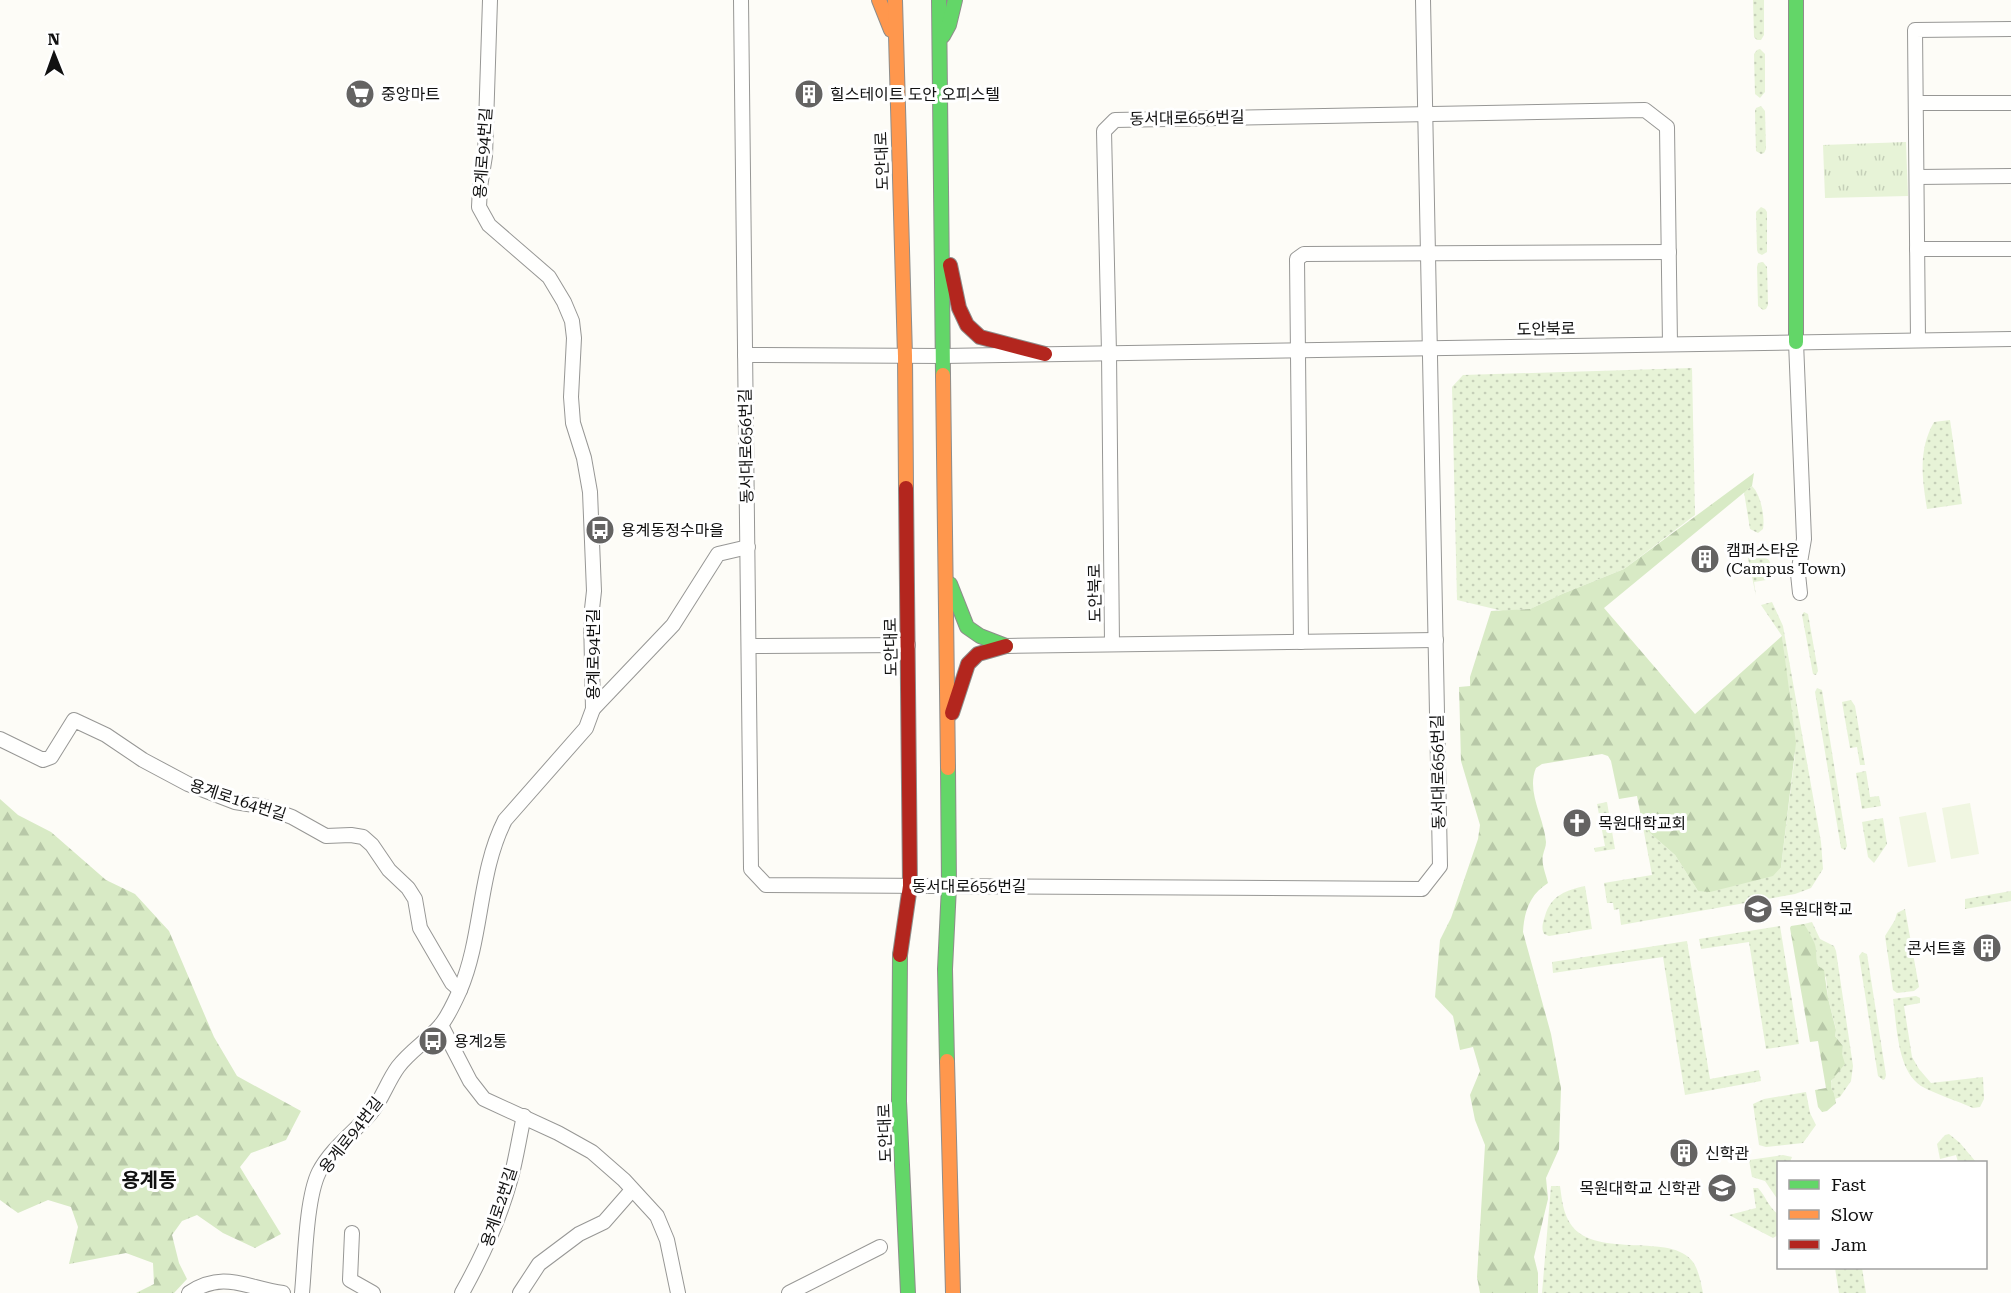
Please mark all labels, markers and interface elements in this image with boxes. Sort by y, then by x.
north arrow [24,24,84,84]
text: N [47,30,60,49]
supermarket icon: 중앙마트 [344,78,376,110]
building icon: 힐스테이트 도안 오피스텔 [793,78,825,110]
place label: 중앙마트 [381,85,440,104]
place label: 힐스테이트 도안 오피스텔 [830,85,1000,104]
street label: 용계로94번길 [470,107,496,199]
street label: 동서대로656번길 [1129,107,1245,129]
street label: 도안대로 [871,131,893,191]
street label: 도안북로 [1516,319,1576,339]
street label: 동서대로656번길 [735,388,757,504]
bus stop icon: 용계동정수마을 [584,514,616,546]
place label: 용계동정수마을 [621,521,724,540]
place label: 캠퍼스타운 (Campus Town) [1726,541,1846,578]
building icon: 캠퍼스타운 (Campus Town) [1689,543,1721,575]
street label: 도안북로 [1085,563,1105,623]
street label: 용계로94번길 [584,608,603,700]
street label: 도안대로 [881,617,901,677]
street label: 동서대로656번길 [1427,714,1449,830]
street label: 용계로164번길 [187,775,289,825]
church icon: 목원대학교회 [1561,807,1593,839]
place label: 목원대학교회 [1598,814,1686,833]
street label: 동서대로656번길 [911,877,1027,896]
school or university icon: 목원대학교 [1742,893,1774,925]
place label: 목원대학교 [1779,900,1853,919]
building icon: 콘서트홀 [1971,932,2003,964]
place label: 콘서트홀 [1907,939,1966,958]
bus stop icon: 용계2통 [417,1025,449,1057]
place label: 용계2통 [454,1032,507,1051]
street label: 용계로94번길 [315,1093,387,1177]
street label: 도안대로 [874,1103,896,1163]
building icon: 신학관 [1668,1137,1700,1169]
place label: 신학관 [1705,1144,1749,1163]
legend [1777,1161,1987,1269]
street label: 용계로2번길 [477,1165,521,1249]
district label: 용계동 [121,1168,177,1192]
school or university icon: 목원대학교 신학관 [1706,1172,1738,1204]
text: Fast [1831,1174,1866,1195]
place label: 목원대학교 신학관 [1579,1179,1701,1198]
text: Slow [1831,1204,1873,1225]
text: Jam [1831,1234,1867,1255]

